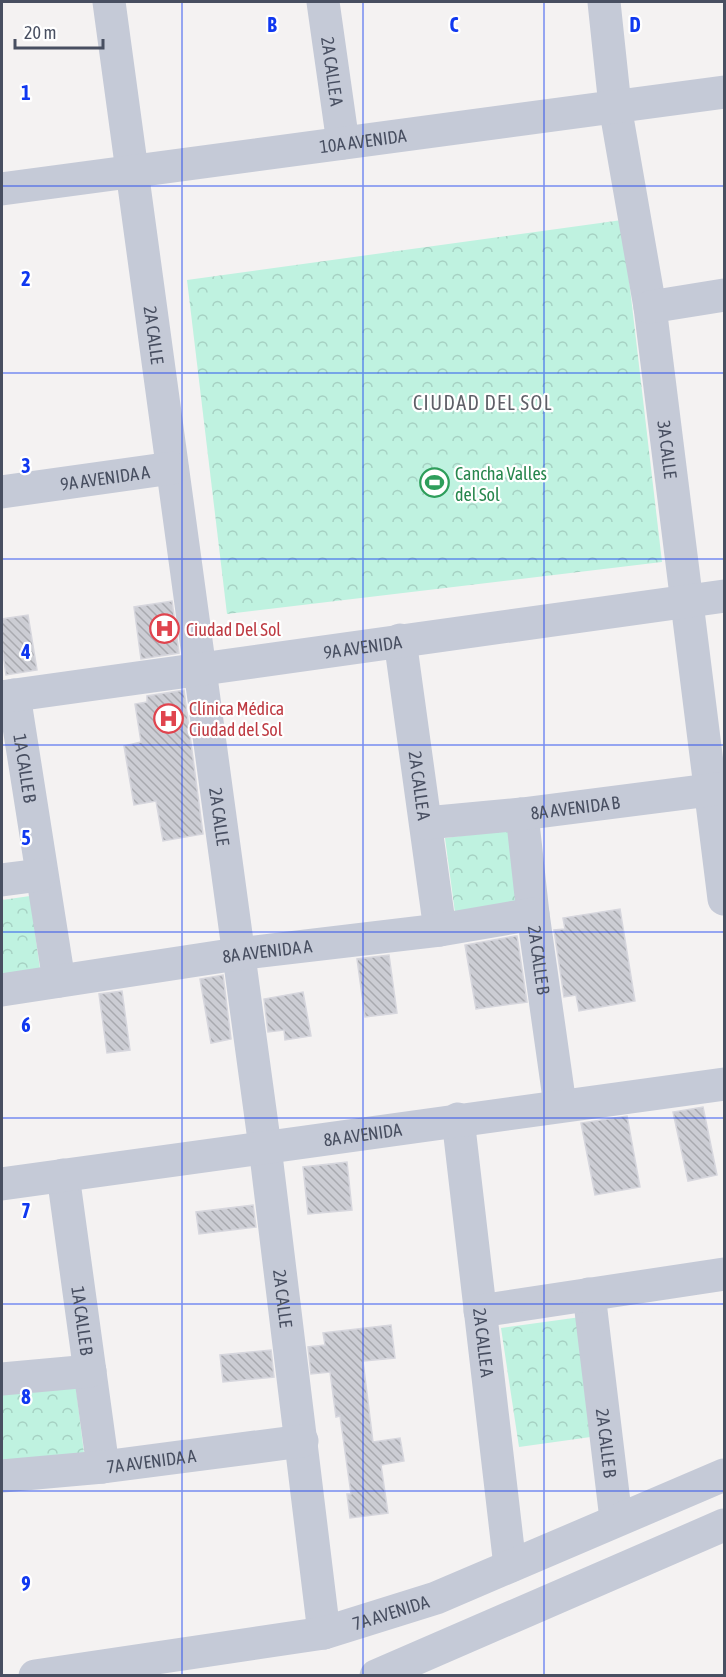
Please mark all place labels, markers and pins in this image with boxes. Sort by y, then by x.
place label: Cancha Valles del Sol [455,463,547,505]
sports icon: Cancha Valles del Sol [418,467,450,499]
hospital icon: Ciudad Del Sol [149,613,181,645]
place label: Ciudad Del Sol [186,619,281,640]
place label: Clínica Médica Ciudad del Sol [189,698,284,740]
hospital icon: Clínica Médica Ciudad del Sol [152,702,184,734]

